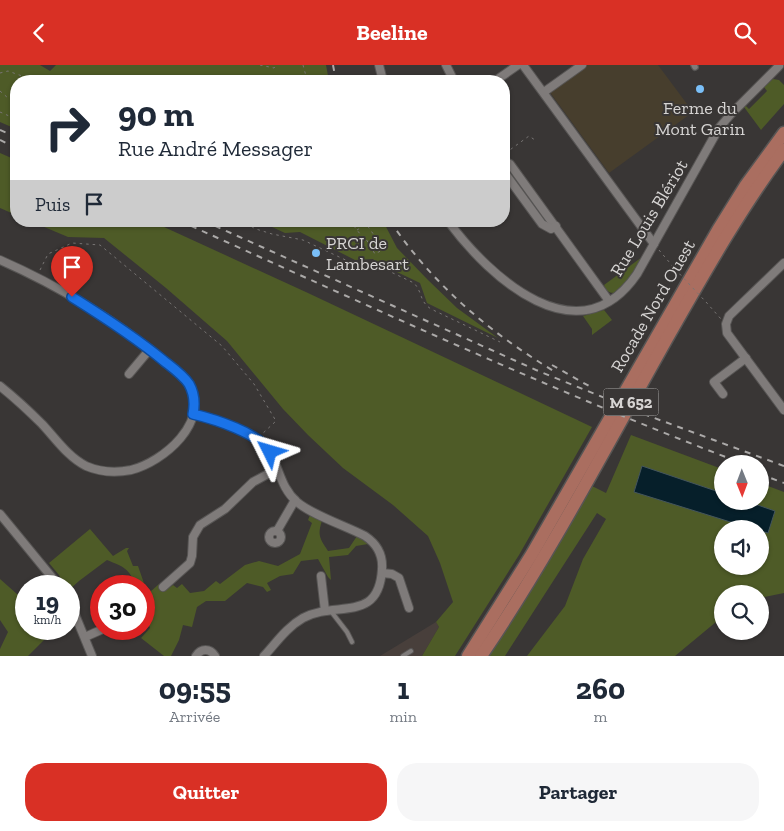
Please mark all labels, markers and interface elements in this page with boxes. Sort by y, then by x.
icon: back [25,19,53,47]
text: Beeline [356,19,428,46]
icon: search [731,19,759,47]
marker: Ferme du Mont Garin [694,83,706,95]
text: 90 m [118,93,194,135]
icon: right [35,95,100,160]
place label: Ferme du Mont Garin [655,97,746,140]
text: Rue André Messager [118,135,313,162]
street label: Rue Louis Blériot [605,155,693,280]
icon: arrive [80,190,108,218]
text: Puis [35,193,70,216]
place label: PRCI de Lambesart [326,232,409,275]
street label: Rocade Nord Ouest [606,236,700,376]
pin [51,246,93,297]
marker: PRCI de Lambesart [310,247,322,259]
icon: arrive [58,253,86,281]
road number: M 652 [604,389,658,416]
position arrow [243,425,295,477]
north arrow [714,455,769,510]
map controls [714,455,769,640]
button: sound [714,520,769,575]
speed limit sign: 30 [90,575,155,640]
button: search [714,585,769,640]
text: 19 [36,586,59,616]
text: km/h [34,613,61,627]
text: 09:55 [159,671,231,707]
text: 1 [397,671,409,707]
text: 260 [576,671,625,707]
text: Arrivée [169,707,220,726]
text: min [390,707,417,726]
text: m [594,707,607,726]
button: Quitter [25,763,387,821]
button: Partager [397,763,759,821]

